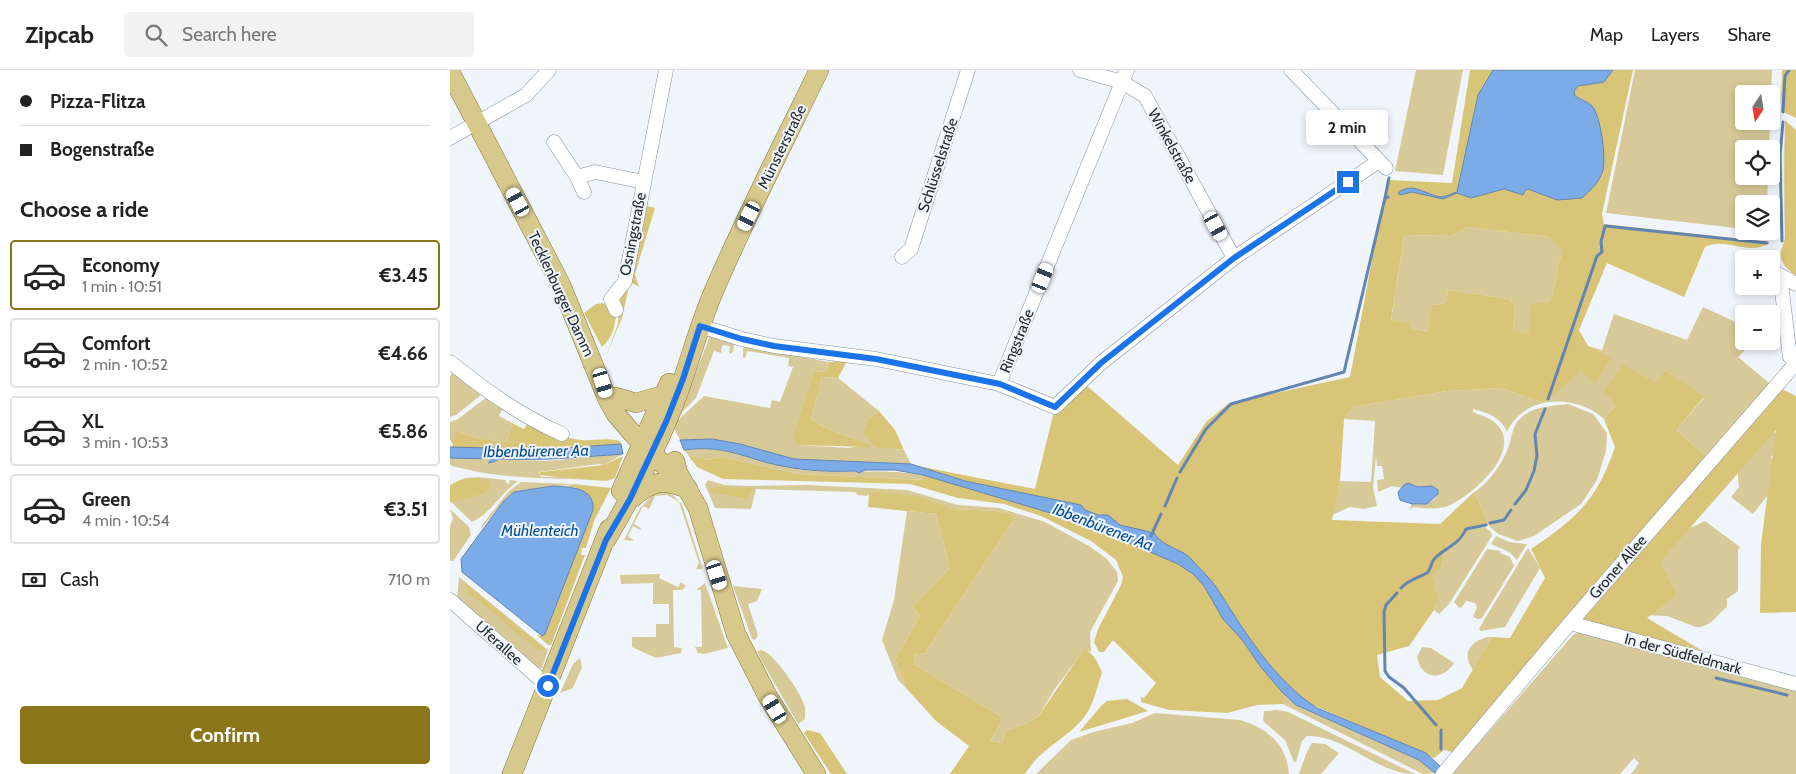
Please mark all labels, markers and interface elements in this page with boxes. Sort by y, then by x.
search box [124,12,474,57]
text: Zipcab [25,20,94,49]
icon: search [142,21,170,49]
text: Search here [182,23,276,46]
text: Map [1590,24,1623,46]
text: Layers [1651,24,1700,46]
text: Share [1728,24,1771,46]
north arrow [1735,85,1780,130]
map controls [1735,85,1780,350]
text: Pizza-Flitza [50,90,146,113]
street label: Münsterstraße [754,102,810,192]
street label: Winkelstraße [1144,105,1200,187]
callout: 2 min [1307,109,1389,144]
street label: Schlüsselstraße [914,115,962,214]
text: 2 min [1328,118,1366,137]
text: Bogenstraße [50,138,154,161]
button: locate [1735,140,1780,185]
route end [1337,171,1359,193]
car [504,185,531,219]
street label: Osningstraße [616,191,650,277]
button: layers [1735,195,1780,240]
text: Choose a ride [20,196,149,223]
car [735,199,762,233]
car [1202,209,1229,243]
street label: Tecklenburger Damm [524,229,598,359]
button: + [1735,250,1780,295]
icon: car [22,253,67,298]
text: Economy [82,254,160,277]
car [1030,261,1055,295]
text: €3.45 [379,264,428,287]
text: 1 min · 10:51 [82,277,162,296]
button: − [1735,305,1780,350]
street label: Ringstraße [996,306,1038,376]
icon: car [22,331,67,376]
text: Comfort [82,332,151,355]
text: €4.66 [378,342,428,365]
text: 2 min · 10:52 [82,355,168,374]
car [591,366,614,400]
icon: car [22,409,67,454]
text: XL [82,410,103,433]
text: €5.86 [379,420,428,443]
text: 3 min · 10:53 [82,433,169,452]
water label: Ibbenbürener Aa [483,441,589,461]
icon: car [22,487,67,532]
text: Green [82,488,131,511]
text: €3.51 [384,498,428,521]
water label: Ibbenbürener Aa [1050,499,1156,555]
text: 4 min · 10:54 [82,511,170,530]
water label: Mühlenteich [500,521,579,540]
street label: Groner Allee [1585,531,1651,603]
car [705,558,728,592]
icon: cash [20,566,48,594]
text: Cash [60,568,99,591]
text: 710 m [388,570,430,589]
street label: Uferallee [472,617,527,669]
street label: In der Südfeldmark [1622,630,1744,678]
route start [537,675,559,697]
car [760,692,789,726]
button: Confirm [20,706,430,764]

